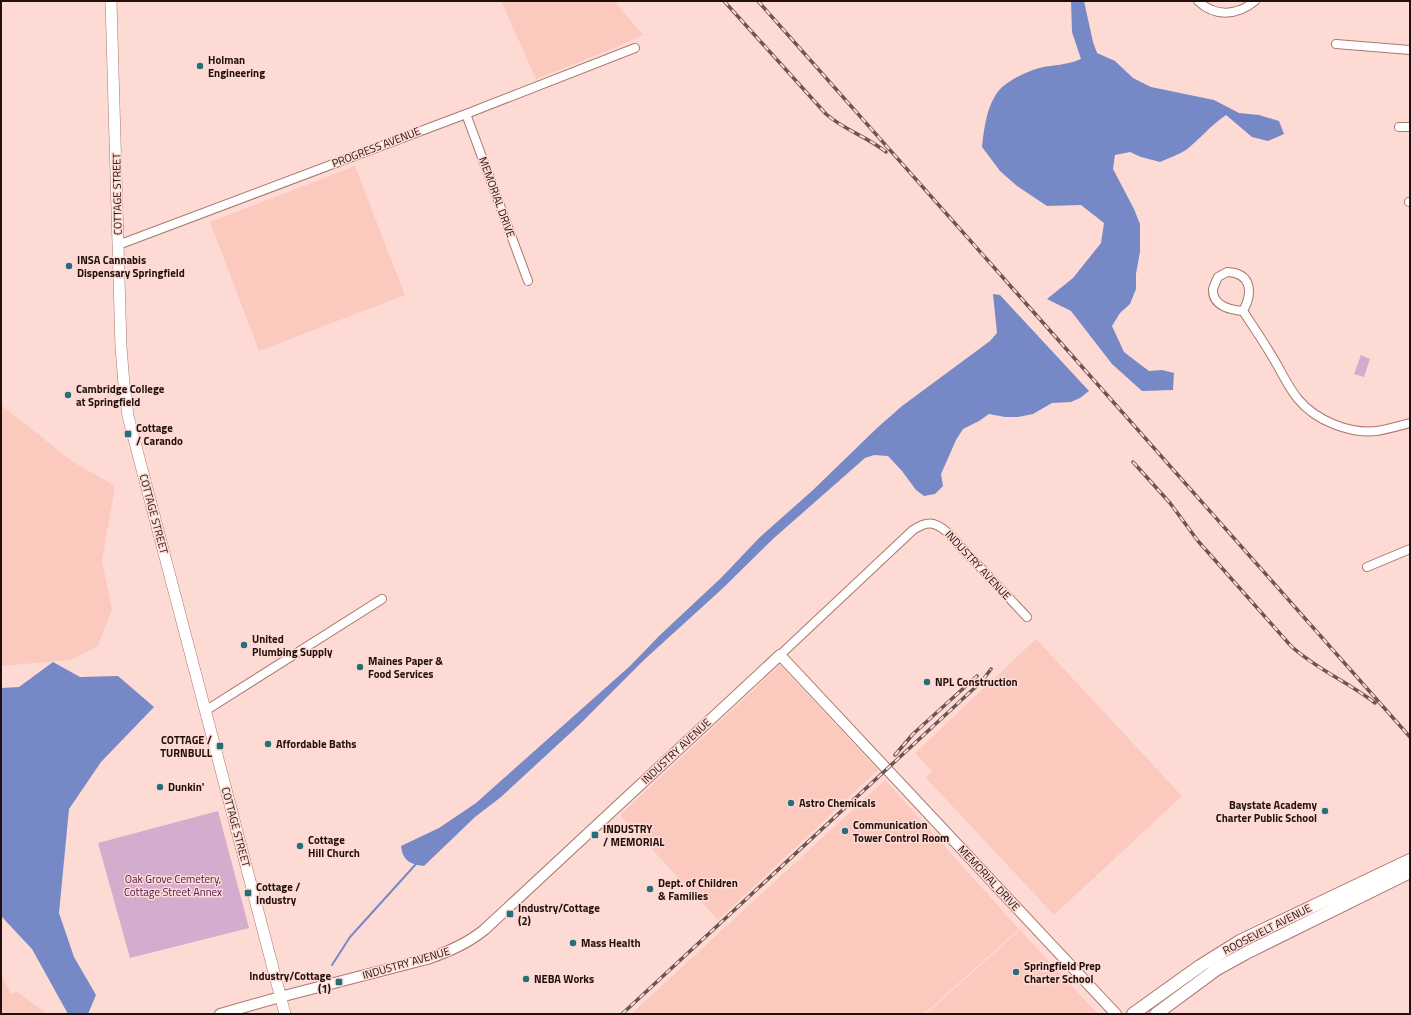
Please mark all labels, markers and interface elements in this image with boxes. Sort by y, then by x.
place label: Holman Engineering [208,52,265,81]
marker: Holman Engineering [195,61,205,71]
street label: PROGRESS AVENUE [329,123,423,171]
street label: COTTAGE STREET [108,153,126,235]
street label: MEMORIAL DRIVE [475,155,519,239]
place label: INSA Cannabis Dispensary Springfield [77,252,185,281]
marker: INSA Cannabis Dispensary Springfield [64,261,74,271]
place label: Cambridge College at Springfield [76,381,165,410]
marker: Cambridge College at Springfield [63,390,73,400]
place label: Cottage / Carando [136,420,183,449]
marker: Cottage / Carando [123,429,133,439]
street label: COTTAGE STREET [136,472,172,556]
street label: INDUSTRY AVENUE [941,527,1015,603]
place label: United Plumbing Supply [252,631,333,660]
marker: United Plumbing Supply [239,640,249,650]
place label: Maines Paper & Food Services [368,653,443,682]
marker: Maines Paper & Food Services [355,662,365,672]
place label: NPL Construction [935,674,1018,690]
marker: NPL Construction [922,677,932,687]
street label: INDUSTRY AVENUE [638,714,714,788]
place label: COTTAGE / TURNBULL [160,732,213,761]
place label: Affordable Baths [276,736,357,752]
marker: Affordable Baths [263,739,273,749]
marker: COTTAGE / TURNBULL [215,741,225,751]
place label: Dunkin' [168,779,205,795]
marker: Dunkin' [155,782,165,792]
street label: COTTAGE STREET [218,785,254,869]
place label: Astro Chemicals [799,795,876,811]
place label: Baystate Academy Charter Public School [1216,797,1317,826]
marker: Astro Chemicals [786,798,796,808]
marker: Baystate Academy Charter Public School [1320,806,1330,816]
place label: Communication Tower Control Room [853,817,949,846]
place label: INDUSTRY / MEMORIAL [603,821,665,850]
marker: Communication Tower Control Room [840,826,850,836]
marker: INDUSTRY / MEMORIAL [590,830,600,840]
place label: Cottage Hill Church [308,832,360,861]
marker: Cottage Hill Church [295,841,305,851]
street label: MEMORIAL DRIVE [954,842,1024,914]
park label: Oak Grove Cemetery, Cottage Street Annex [124,871,222,900]
place label: Dept. of Children & Families [658,875,738,904]
place label: Cottage / Industry [256,879,300,908]
marker: Dept. of Children & Families [645,884,655,894]
marker: Cottage / Industry [243,888,253,898]
place label: Industry/Cottage (2) [518,900,600,929]
street label: ROOSEVELT AVENUE [1220,900,1314,958]
marker: Industry/Cottage (2) [505,909,515,919]
place label: Mass Health [581,935,641,951]
marker: Mass Health [568,938,578,948]
street label: INDUSTRY AVENUE [360,943,452,983]
place label: Springfield Prep Charter School [1024,958,1101,987]
marker: Springfield Prep Charter School [1011,967,1021,977]
place label: Industry/Cottage (1) [249,968,331,997]
place label: NEBA Works [534,971,594,987]
marker: NEBA Works [521,974,531,984]
marker: Industry/Cottage (1) [334,977,344,987]

